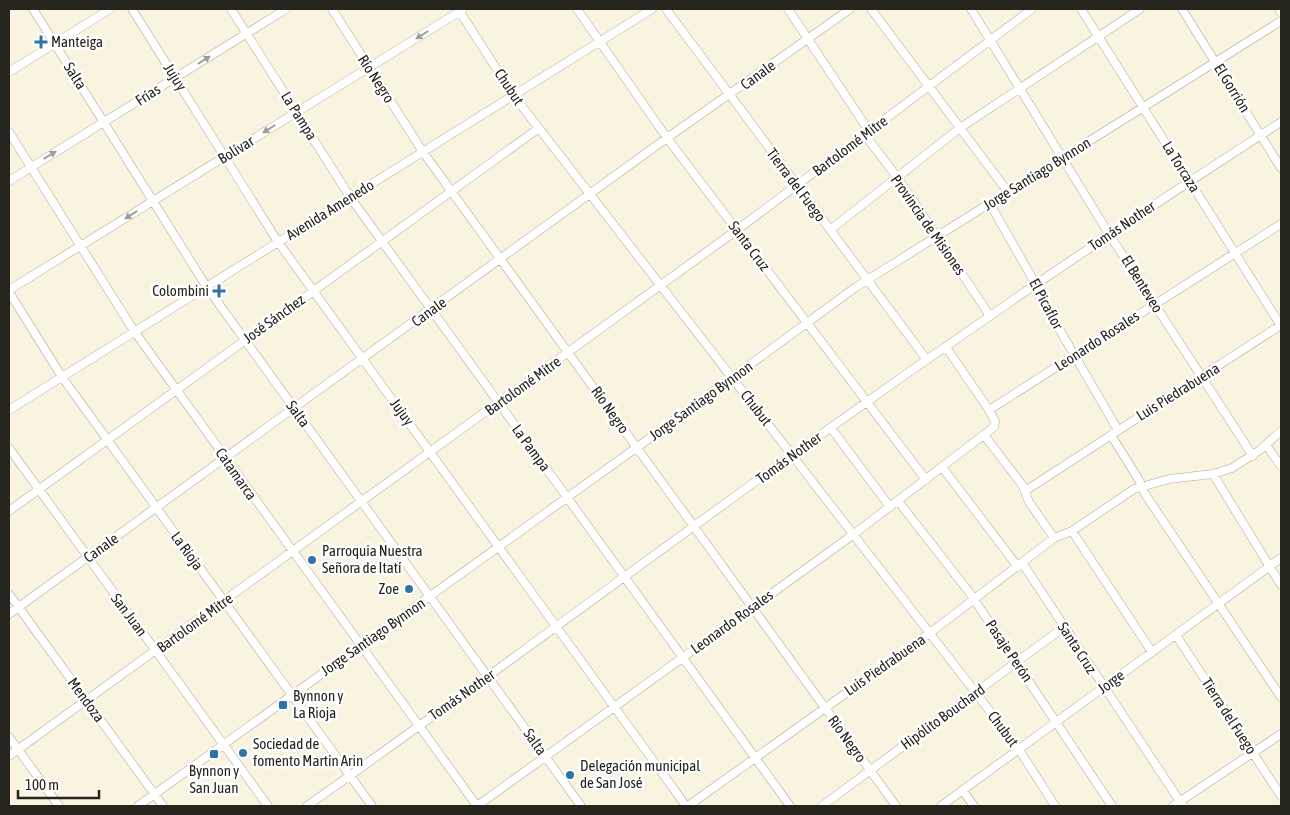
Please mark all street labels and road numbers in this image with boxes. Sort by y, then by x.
street label: Río Negro [355,52,398,106]
street label: Canale [737,56,778,93]
street label: Salta [61,59,90,92]
street label: Jujuy [161,60,190,94]
street label: El Gorrión [1211,60,1254,115]
street label: Chubut [491,65,528,108]
street label: Frías [132,80,163,109]
street label: La Pampa [278,88,321,143]
street label: Bartolomé Mitre [809,112,891,179]
street label: Bolívar [215,132,257,167]
street label: Jorge Santiago Bynnon [980,134,1094,214]
street label: La Torcaza [1159,138,1204,195]
street label: Tierra del Fuego [763,145,829,225]
street label: Provincia de Misiones [888,171,969,278]
street label: Avenida Amenedo [283,176,377,243]
street label: Tomás Nother [1085,197,1159,254]
street label: Santa Cruz [725,218,774,274]
street label: El Benteveo [1118,252,1167,315]
street label: El Picaflor [1026,276,1067,332]
street label: José Sánchez [240,290,308,347]
street label: Canale [408,293,449,330]
street label: Leonardo Rosales [1051,307,1142,374]
street label: Bartolomé Mitre [482,352,564,419]
street label: Jorge Santiago Bynnon [646,357,756,444]
street label: Luis Piedrabuena [1133,359,1222,424]
street label: Río Negro [588,383,633,437]
street label: Chubut [737,387,775,429]
street label: Jujuy [387,395,418,428]
street label: Salta [283,397,314,430]
street label: La Pampa [509,421,554,474]
street label: Tomás Nother [753,428,825,487]
street label: Catamarca [212,444,261,503]
street label: La Rioja [168,528,207,573]
street label: Canale [80,529,121,566]
street label: Leonardo Rosales [687,586,776,657]
street label: Bartolomé Mitre [154,589,236,656]
street label: San Juan [108,590,151,639]
street label: Jorge Santiago Bynnon [317,594,428,679]
street label: Pasaje Perón [982,616,1036,685]
street label: Santa Cruz [1055,619,1101,677]
street label: Luis Piedrabuena [841,630,928,699]
street label: Tomás Nother [425,665,498,724]
street label: Jorge [1094,666,1127,697]
street label: Mendoza [65,674,108,725]
street label: Tierra del Fuego [1199,675,1260,757]
street label: Hipólito Bouchard [897,680,988,753]
street label: Chubut [985,708,1022,750]
street label: Río Negro [825,712,870,765]
street label: Salta [520,725,551,758]

